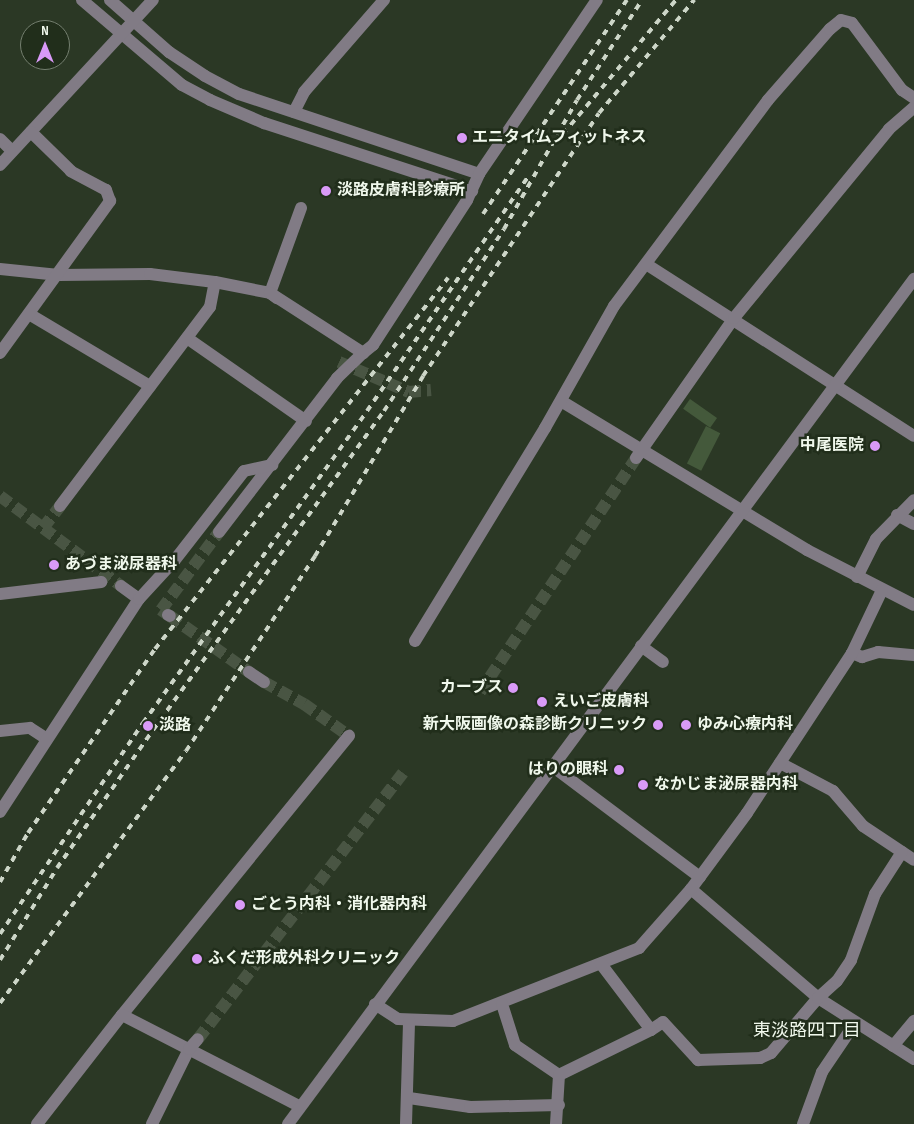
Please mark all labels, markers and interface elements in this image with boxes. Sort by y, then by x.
north arrow [20,20,70,70]
text: N [41,22,49,39]
place label: エニタイムフィットネス [472,128,648,148]
marker: エニタイムフィットネス [456,132,468,144]
place label: 淡路皮膚科診療所 [337,181,465,201]
marker: 淡路皮膚科診療所 [319,184,333,198]
place label: 中尾医院 [800,436,864,456]
marker: 中尾医院 [868,439,882,453]
place label: あづま泌尿器科 [65,555,177,575]
marker: あづま泌尿器科 [47,558,61,572]
place label: カーブス [439,678,503,698]
marker: カーブス [507,682,519,694]
place label: えいご皮膚科 [553,692,649,712]
marker: えいご皮膚科 [535,695,549,709]
place label: 新大阪画像の森診断クリニック [423,715,647,735]
place label: ゆみ心療内科 [697,715,793,735]
place label: 淡路 [159,716,191,736]
marker: 新大阪画像の森診断クリニック [651,718,665,732]
marker: ゆみ心療内科 [679,718,693,732]
marker: 淡路 [141,719,155,733]
place label: はりの眼科 [528,760,608,780]
marker: はりの眼科 [612,763,626,777]
place label: なかじま泌尿器内科 [654,775,798,795]
marker: なかじま泌尿器内科 [636,778,650,792]
place label: ごとう内科・消化器内科 [251,895,427,915]
marker: ごとう内科・消化器内科 [233,898,247,912]
place label: ふくだ形成外科クリニック [208,949,400,969]
marker: ふくだ形成外科クリニック [190,952,204,966]
district label: 東淡路四丁目 [753,1020,861,1042]

